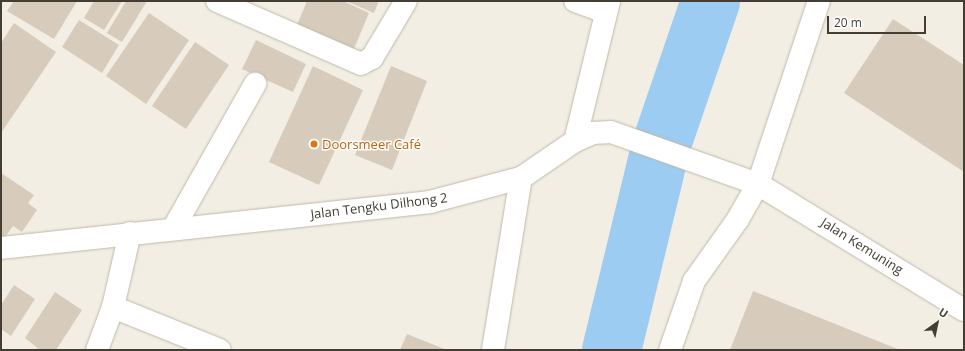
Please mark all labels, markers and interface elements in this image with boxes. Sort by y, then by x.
scale bar [829,8,928,34]
text: 20 m [834,14,862,31]
place label: Doorsmeer Café [322,136,421,152]
marker: Doorsmeer Café [309,139,319,149]
street label: Jalan Tengku Dilhong 2 [310,190,448,222]
street label: Jalan Kemuning [818,214,906,278]
north arrow [917,303,957,343]
text: U [936,304,951,321]

